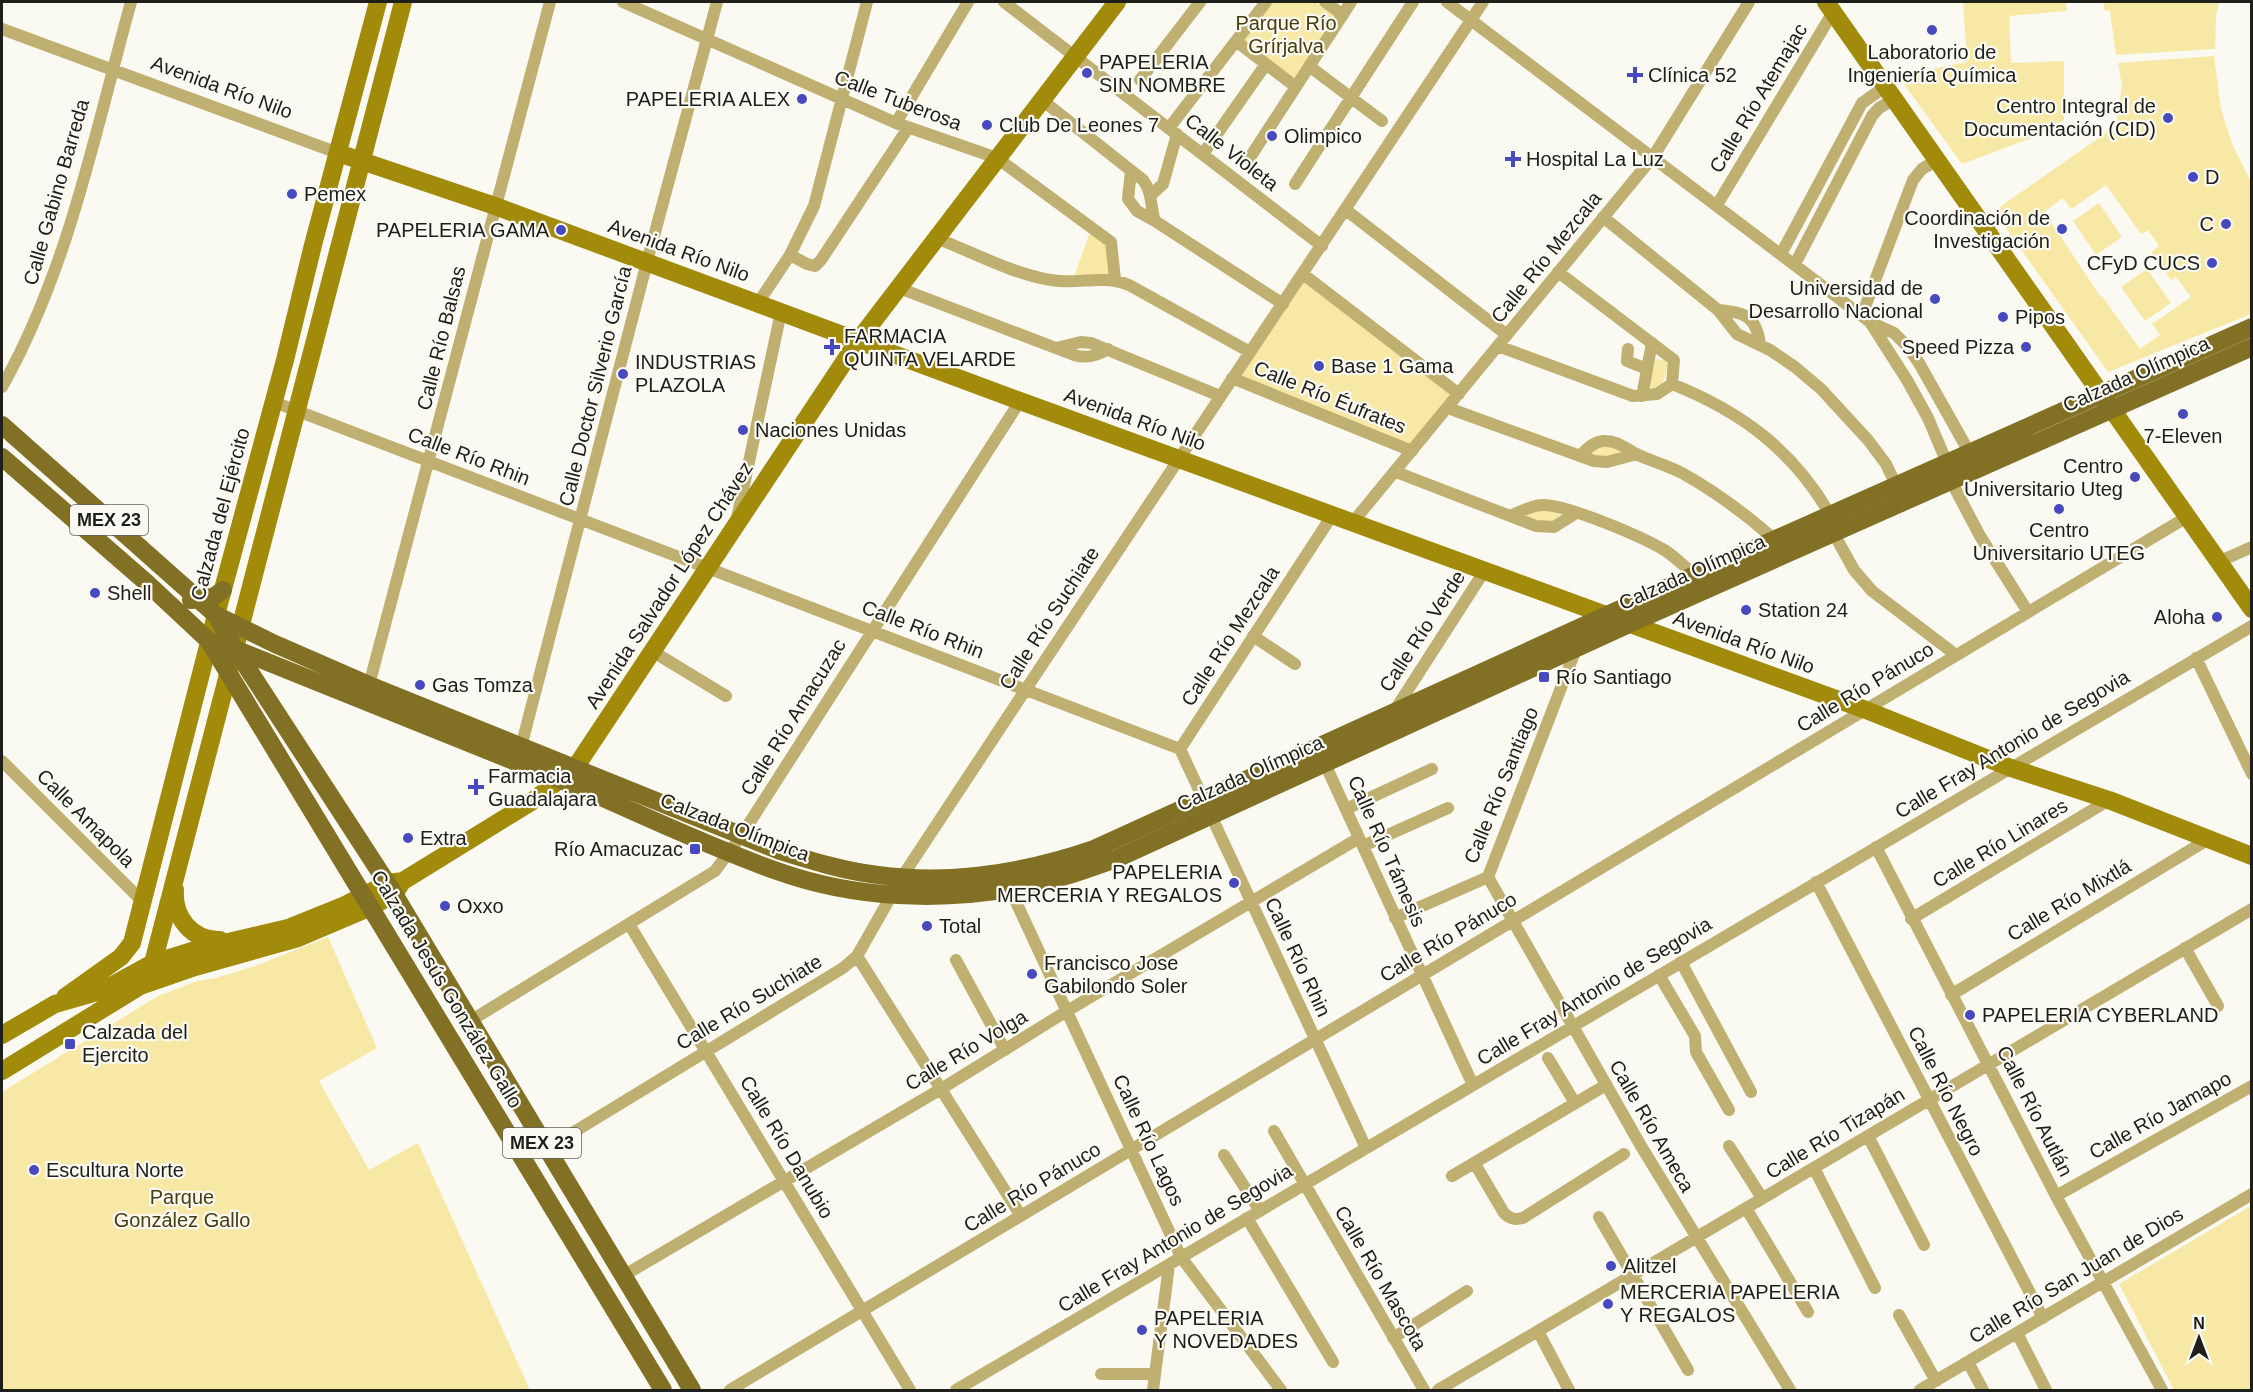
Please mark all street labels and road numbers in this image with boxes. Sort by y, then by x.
street label: Calle Río Atemajac [1705,19,1811,177]
street label: Avenida Río Nilo [148,51,296,123]
street label: Calle Tuberosa [831,66,966,135]
street label: Calle Gabino Barreda [19,96,93,287]
street label: Calle Violeta [1181,109,1284,196]
street label: Calle Río Mezcala [1486,186,1606,327]
street label: Avenida Río Nilo [605,214,753,286]
street label: Calle Doctor Silverio García [554,263,636,508]
street label: Calle Río Balsas [412,264,470,412]
street label: Calzada Olímpica [2059,331,2213,416]
street label: Calle Río Éufrates [1251,356,1409,438]
street label: Avenida Río Nilo [1061,383,1209,455]
street label: Calle Río Rhin [405,423,533,489]
street label: Calzada del Ejército [186,425,254,603]
street label: Avenida Salvador López Chávez [581,457,757,713]
road number: MEX 23 [70,505,148,535]
street label: Calzada Olímpica [1615,529,1769,614]
street label: Calle Río Suchiate [995,543,1103,693]
street label: Calle Río Mezcala [1177,561,1284,710]
street label: Calle Río Verde [1375,566,1469,696]
street label: Calle Río Rhin [859,596,987,662]
street label: Avenida Río Nilo [1670,606,1818,678]
street label: Calle Río Amacuzac [736,635,850,799]
street label: Calle Río Pánuco [1793,637,1937,737]
street label: Calle Fray Antonio de Segovia [1891,665,2134,823]
street label: Calle Río Santiago [1460,704,1542,866]
street label: Calzada Olímpica [1173,730,1327,815]
street label: Calle Amapola [33,765,140,872]
street label: Calle Río Támesis [1344,772,1430,930]
street label: Calzada Olímpica [657,788,813,866]
street label: Calle Río Linares [1929,794,2071,892]
street label: Calle Río Mixtlá [2003,854,2135,945]
street label: Calzada Jesús González Gallo [367,866,527,1112]
street label: Calle Río Pánuco [1376,887,1520,987]
street label: Calle Río Rhin [1261,894,1335,1020]
street label: Calle Fray Antonio de Segovia [1473,912,1716,1070]
street label: Calle Río Suchiate [672,950,826,1054]
street label: Calle Río Volga [901,1005,1031,1095]
street label: Calle Río Negro [1904,1023,1988,1159]
street label: Calle Río Autlán [1993,1042,2077,1180]
street label: Calle Río Ameca [1605,1056,1699,1197]
street label: Calle Río Jamapo [2085,1067,2235,1163]
street label: Calle Río Lagos [1109,1071,1189,1209]
street label: Calle Río Danubio [736,1072,838,1222]
street label: Calle Río Tizapán [1762,1083,1908,1183]
road number: MEX 23 [503,1128,581,1158]
street label: Calle Río Pánuco [960,1137,1104,1237]
street label: Calle Fray Antonio de Segovia [1054,1159,1297,1317]
street label: Calle Río Mascota [1331,1202,1432,1355]
street label: Calle Río San Juan de Dios [1965,1202,2187,1348]

